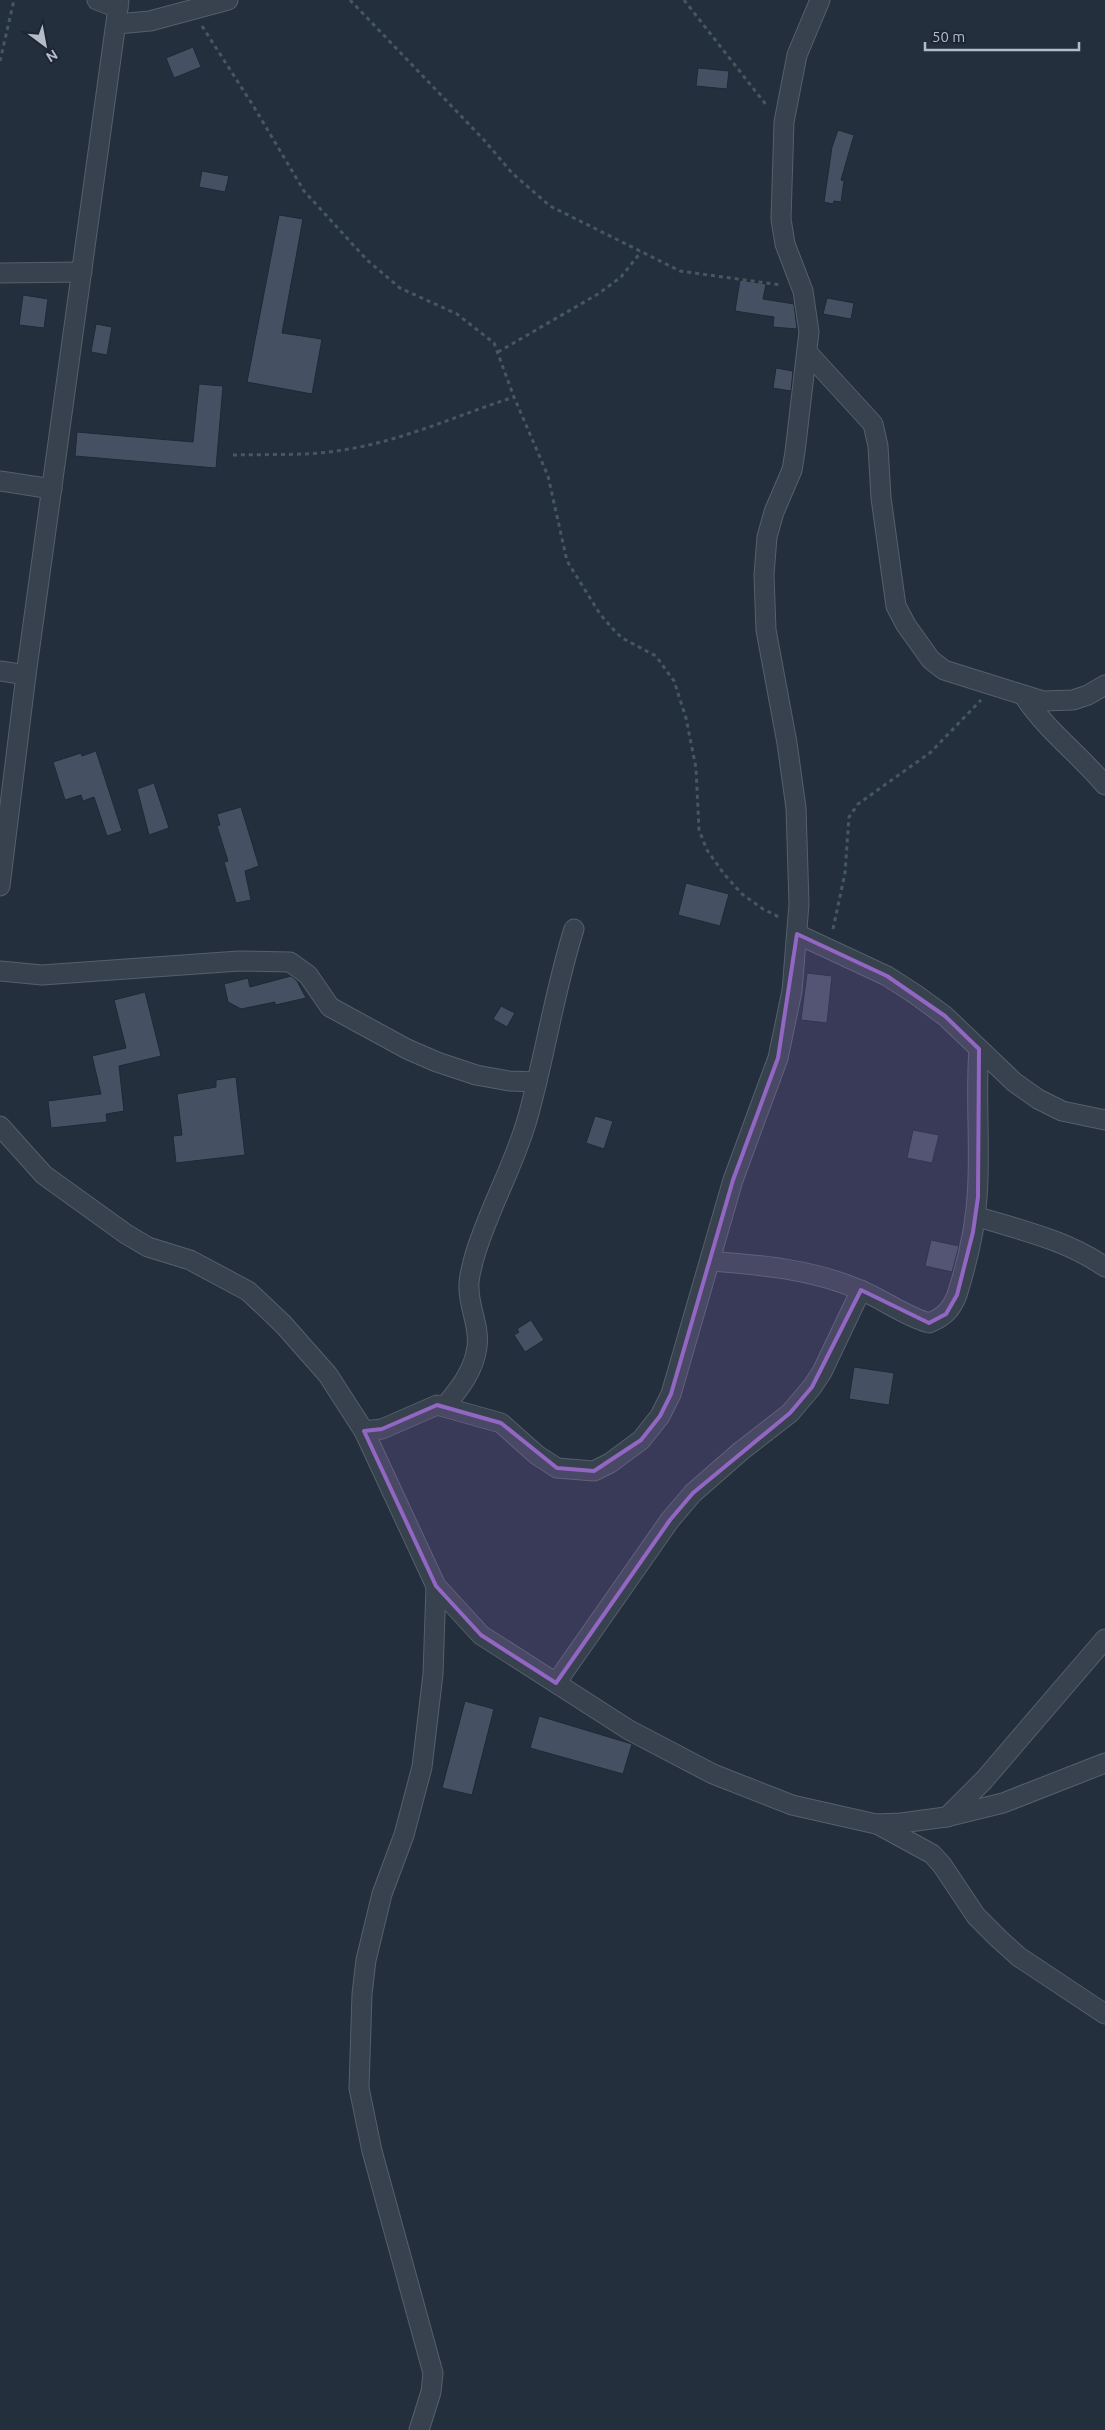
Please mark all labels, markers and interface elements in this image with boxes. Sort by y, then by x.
north arrow [20,20,70,70]
scale bar [925,20,1079,52]
text: 50 m [932,28,965,45]
text: N [43,46,61,66]

